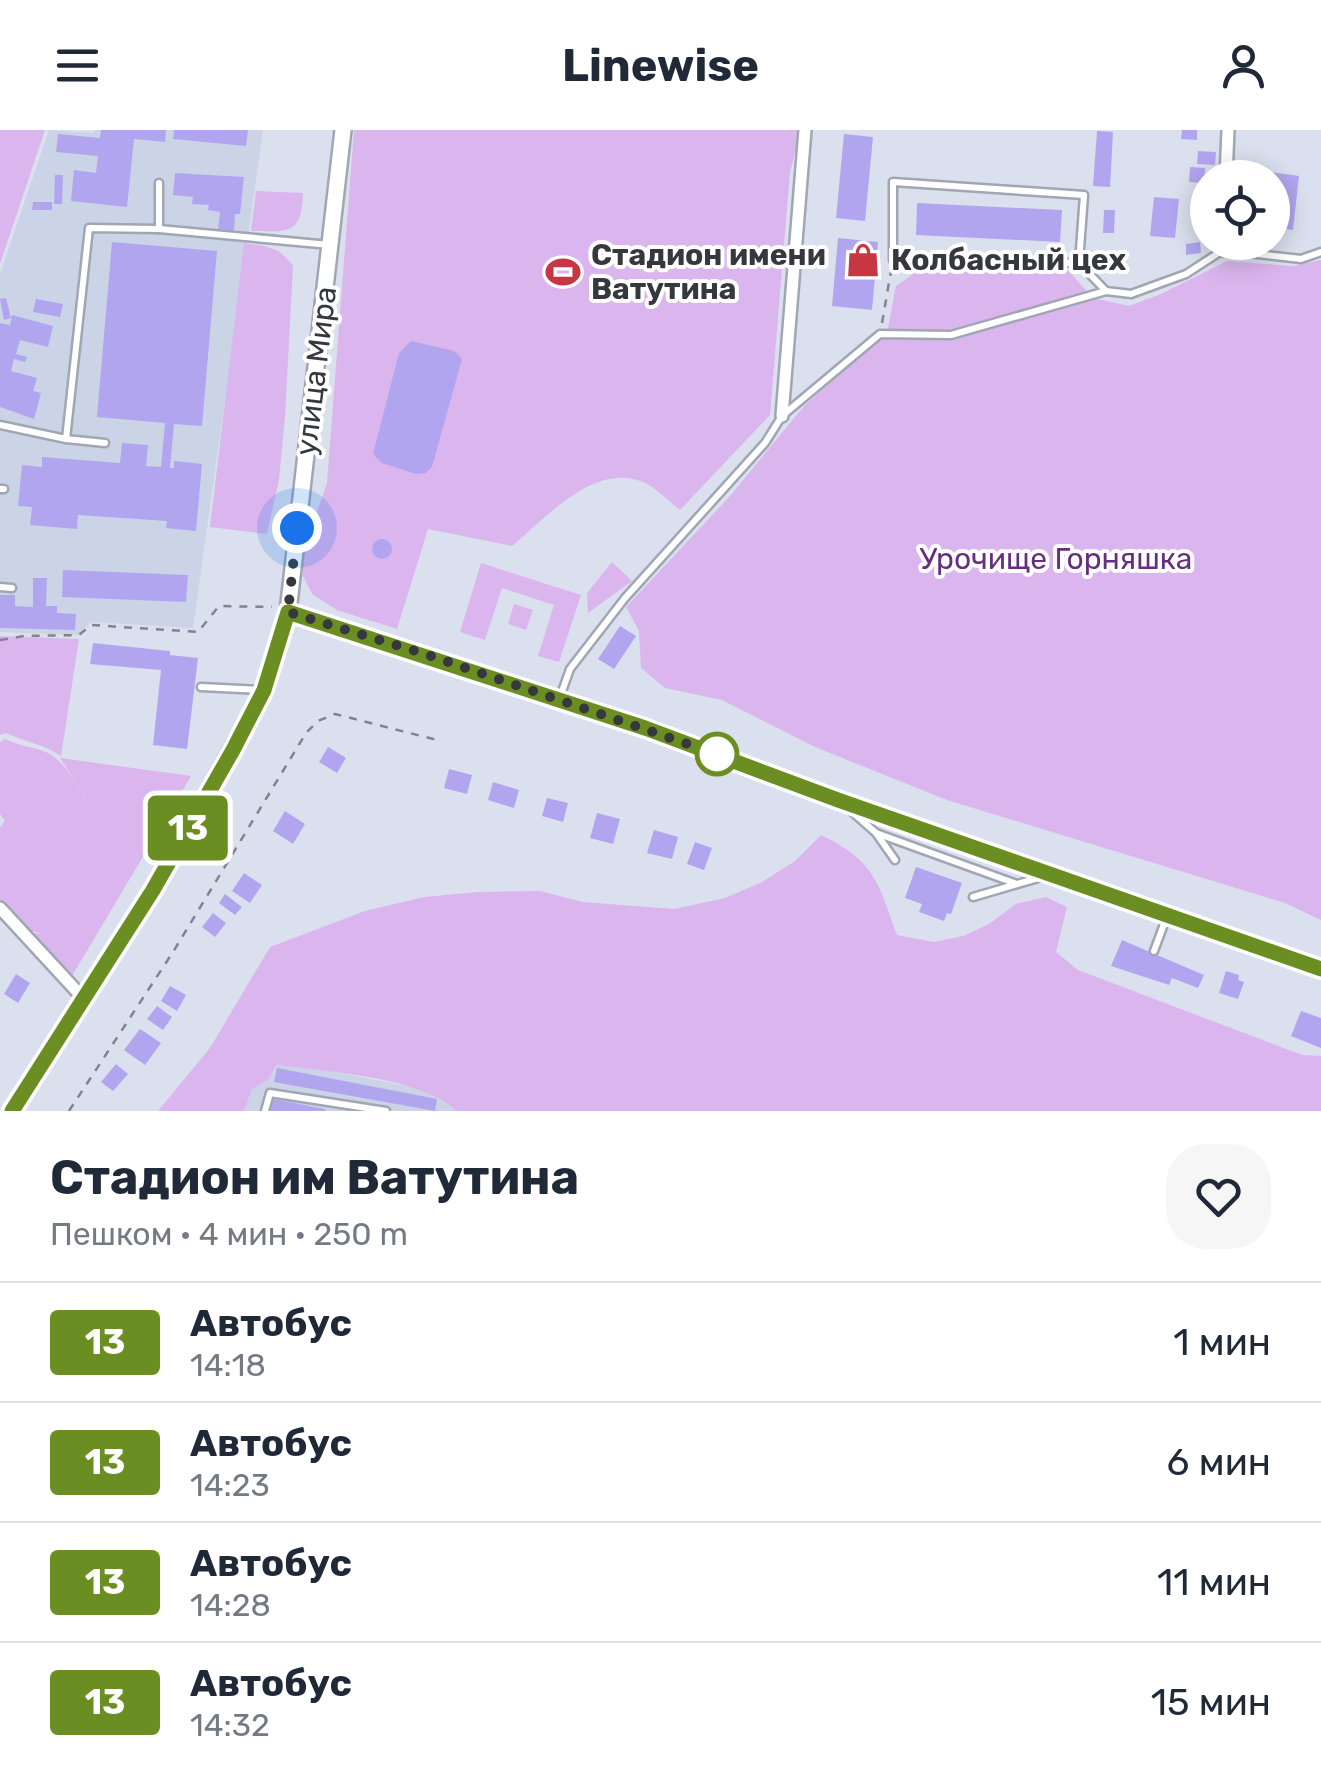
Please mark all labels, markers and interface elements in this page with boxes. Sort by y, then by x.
icon: menu [50,38,105,93]
icon: person [1216,38,1271,93]
text: Linewise [562,39,759,92]
map controls [1190,160,1290,260]
button: locate [1190,160,1290,260]
place label: Стадион имени Ватутина [591,237,826,307]
shop icon: Колбасный цех [844,241,882,279]
place label: Колбасный цех [891,242,1127,278]
sports icon: Стадион имени Ватутина [544,253,582,291]
street label: улица Мира [288,284,344,458]
your location [272,503,322,553]
park label: Урочище Горняшка [920,541,1192,577]
unlabelled marker [696,733,738,775]
line badge: 13 [143,796,233,860]
text: 13 [168,807,208,849]
button: heart [1166,1144,1271,1249]
text: Стадион им Ватутина [50,1149,579,1206]
text: Пешком · 4 мин · 250 m [50,1215,408,1253]
text: Автобус [190,1300,352,1346]
text: 1 мин [1173,1319,1271,1365]
text: 13 [85,1321,125,1363]
text: 14:18 [190,1346,266,1384]
text: Автобус [190,1420,352,1466]
text: 6 мин [1167,1439,1271,1485]
text: 13 [85,1441,125,1483]
text: 14:23 [190,1466,270,1504]
text: Автобус [190,1540,352,1586]
text: 11 мин [1157,1559,1271,1605]
text: 13 [85,1561,125,1603]
text: 14:28 [190,1586,271,1624]
text: Автобус [190,1660,352,1706]
text: 15 мин [1151,1679,1271,1725]
text: 13 [85,1681,125,1723]
text: 14:32 [190,1706,270,1744]

